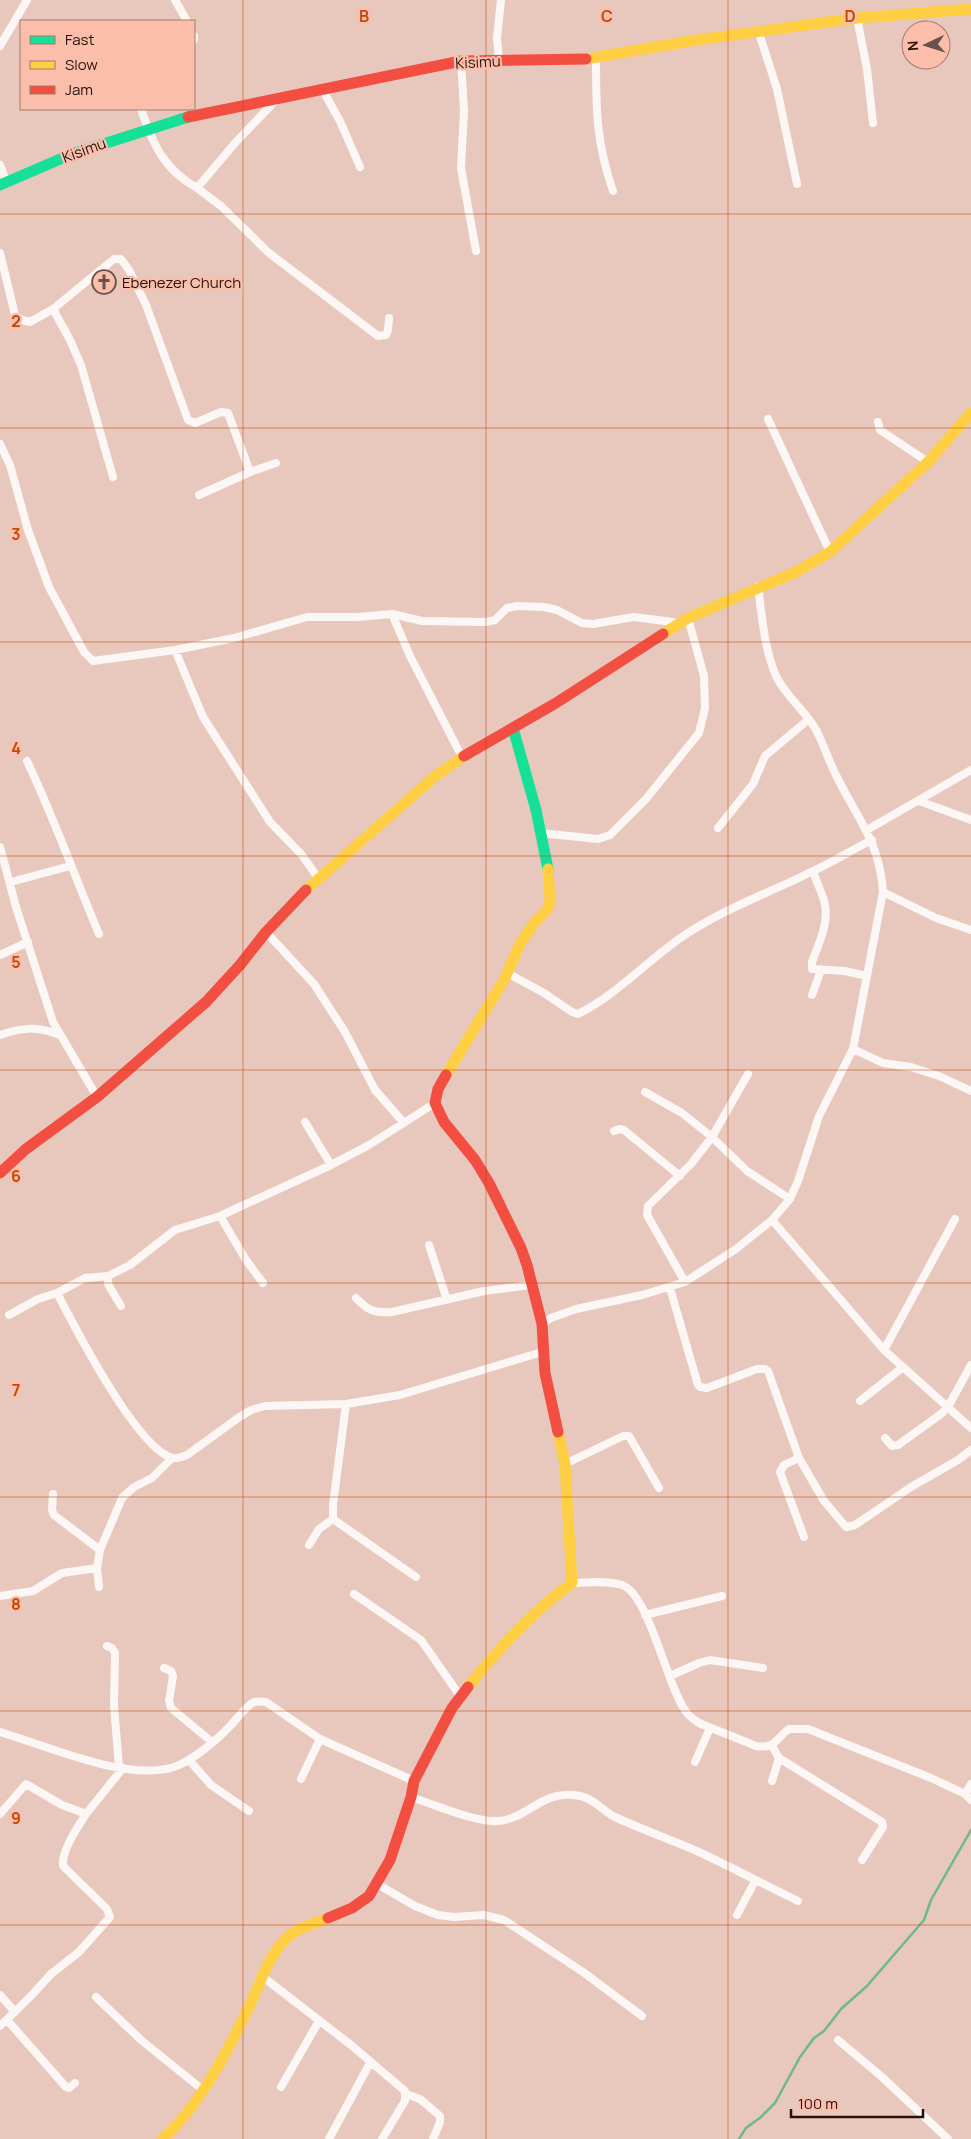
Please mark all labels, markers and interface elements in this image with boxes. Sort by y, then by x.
text: B [359,5,369,27]
text: C [601,5,613,27]
text: D [844,5,856,27]
legend [20,20,195,110]
north arrow [901,20,951,70]
text: Fast [65,29,94,50]
text: N [903,40,922,52]
street label: Kisimu [455,50,501,74]
text: Slow [65,54,98,75]
text: Jam [65,79,93,100]
street label: Kisimu [59,132,109,168]
church icon: Ebenezer Church [91,269,117,295]
place label: Ebenezer Church [122,272,241,293]
text: 2 [11,310,21,332]
text: 3 [11,523,21,545]
text: 4 [11,737,21,759]
text: 5 [11,951,21,973]
text: 6 [11,1165,21,1187]
text: 7 [12,1379,20,1401]
text: 8 [11,1593,21,1615]
text: 9 [11,1807,21,1829]
scale bar [791,2086,924,2118]
text: 100 m [798,2093,838,2114]

